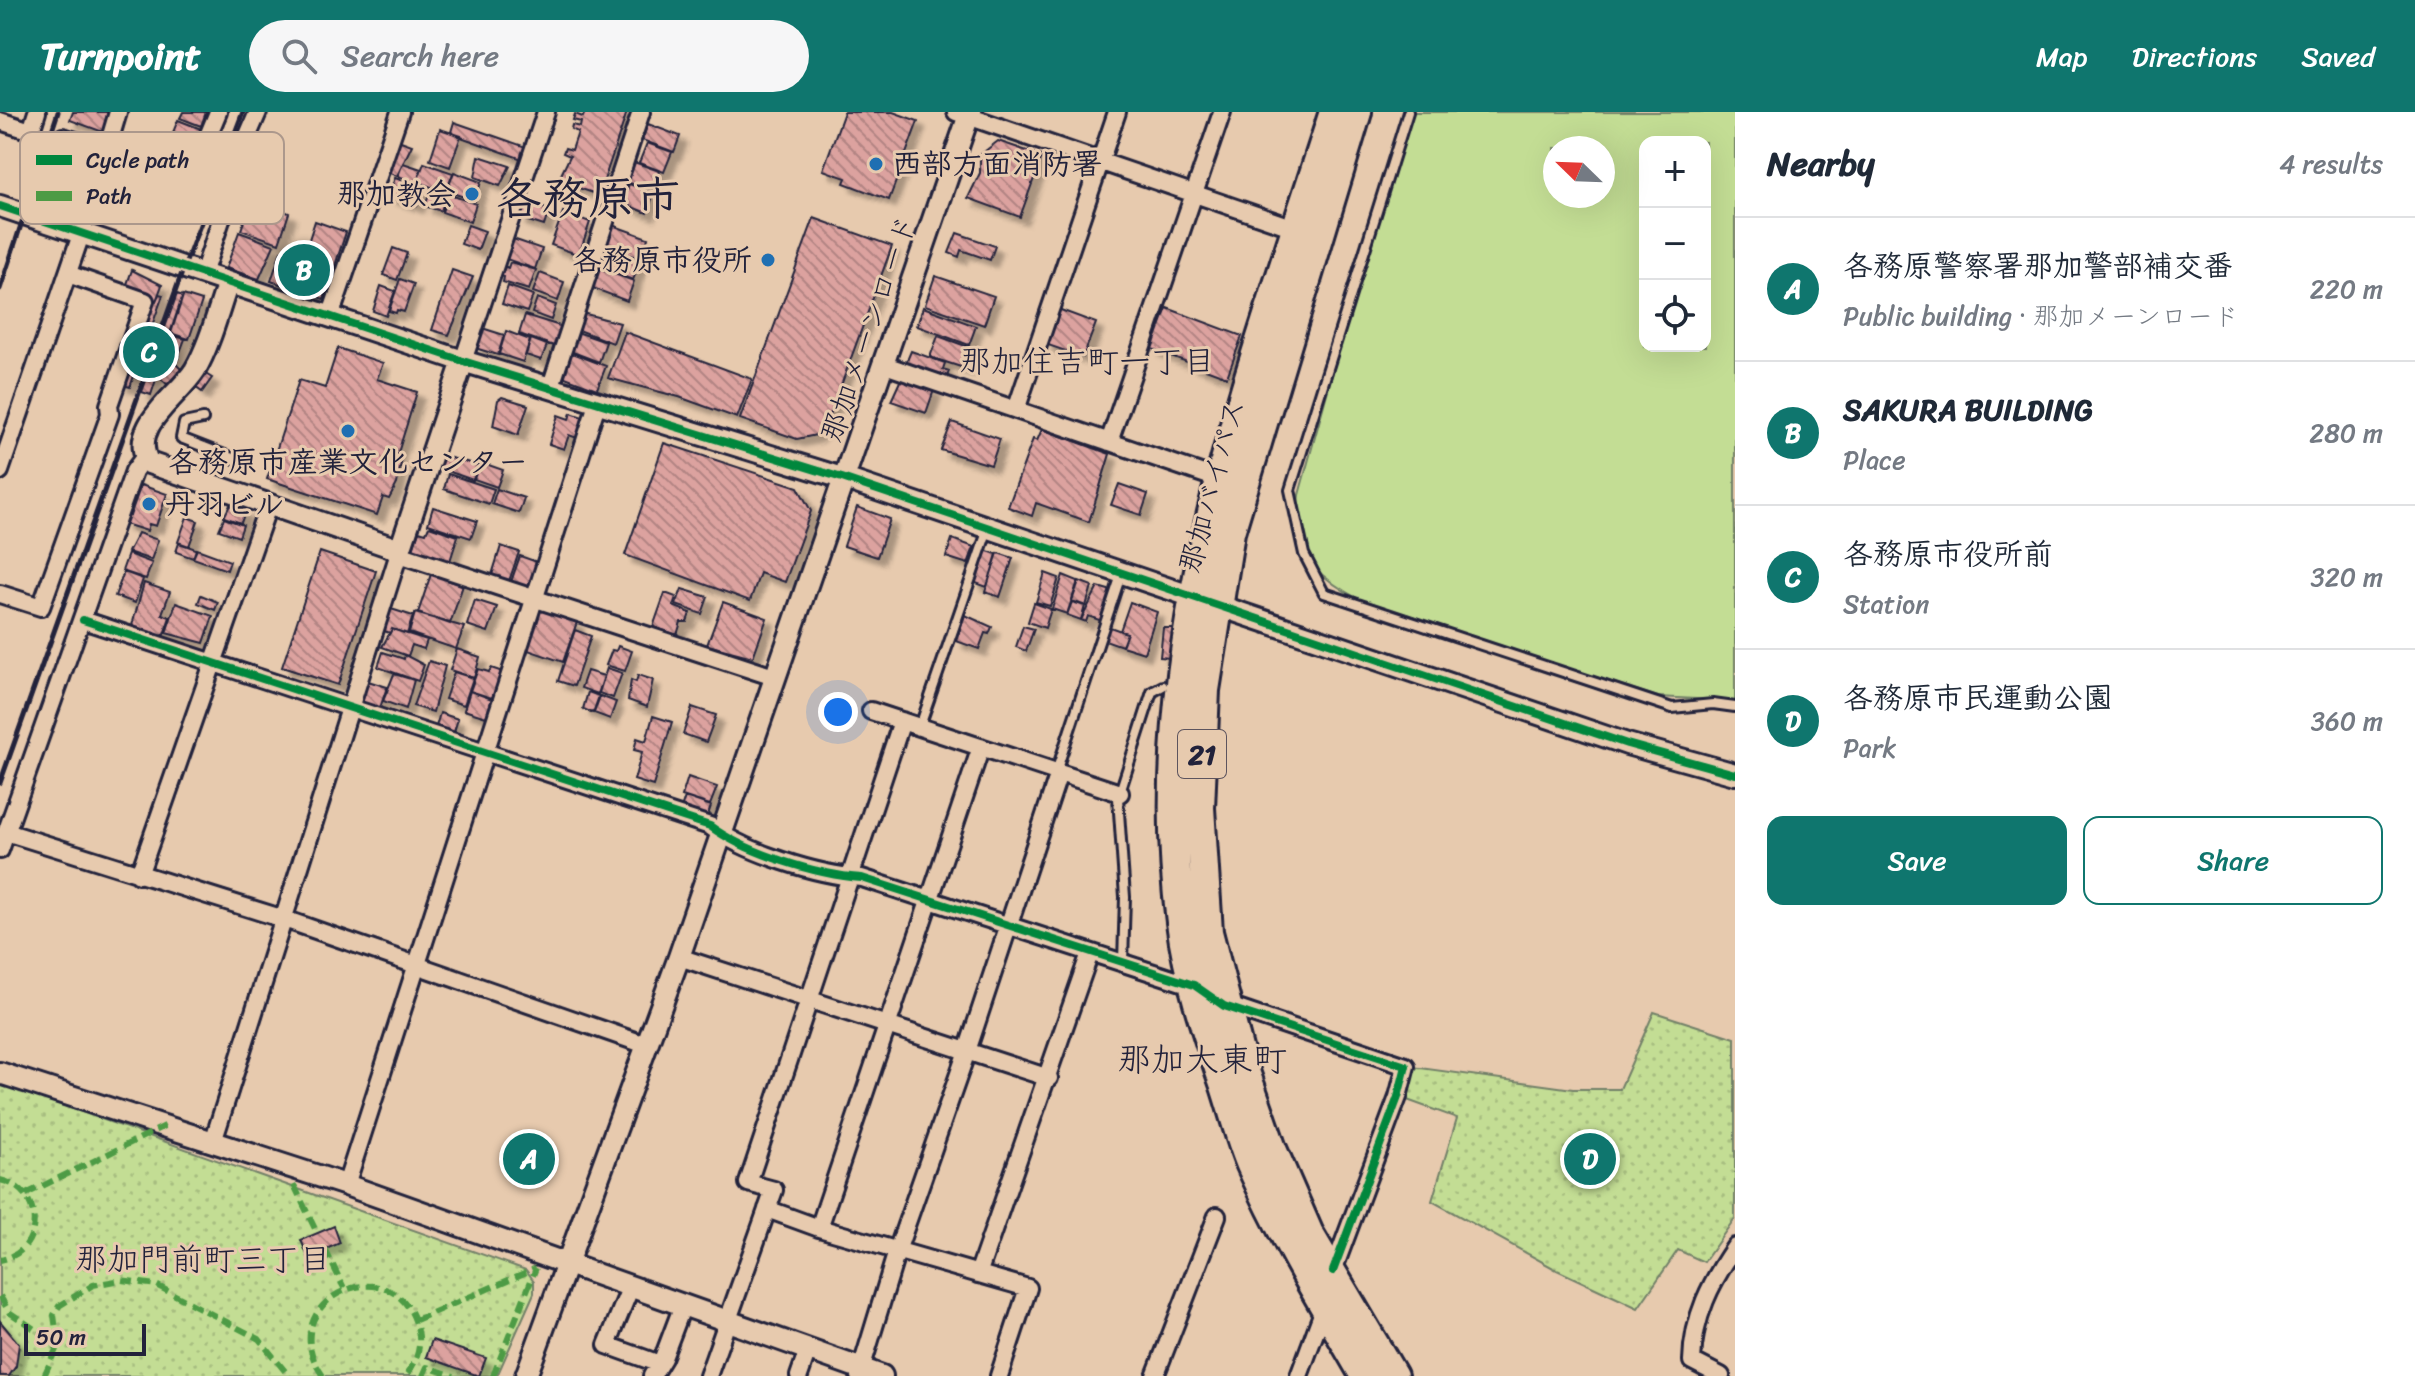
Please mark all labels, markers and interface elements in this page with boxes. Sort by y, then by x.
search box [249,20,809,92]
text: Turnpoint [40,23,201,90]
text: Search here [341,29,499,83]
text: Map [2036,32,2088,81]
text: Directions [2132,32,2257,81]
text: Saved [2301,32,2375,81]
icon: search [277,34,321,78]
legend [20,132,284,224]
text: Nearby [1767,134,1875,194]
north arrow [1543,136,1615,208]
map controls [1639,136,1711,352]
button: + [1639,136,1711,208]
place label: 西部方面消防署 [892,137,1102,191]
text: Cycle path [86,141,189,180]
text: 4 results [2279,141,2383,187]
marker: 西部方面消防署 [867,155,885,173]
district label: 各務原市 [496,158,680,239]
place label: 那加教会 [336,167,456,221]
text: Path [86,177,132,216]
marker: 那加教会 [463,185,481,203]
street label: 那加メーンロード [805,208,933,450]
button: − [1639,208,1711,280]
place label: 各務原市役所 [572,233,752,287]
text: 各務原警察署那加警部補交番 [1843,239,2233,293]
pin: B [278,240,330,300]
marker: 各務原市役所 [759,251,777,269]
text: A [1784,266,1802,312]
text: 220 m [2310,266,2383,312]
button: locate [1639,280,1711,352]
text: Public building · 那加メーンロード [1843,293,2239,339]
pin: C [123,322,175,382]
district label: 那加住吉町一丁目 [959,333,1215,390]
text: SAKURA BUILDING [1843,383,2093,437]
street label: 那加バイパス [1163,392,1261,580]
text: B [1785,410,1801,456]
text: 280 m [2309,410,2383,456]
marker: 各務原市産業文化センター [339,422,357,440]
place label: 各務原市産業文化センター [168,435,528,489]
text: Place [1843,437,1906,483]
place label: 丹羽ビル [165,477,284,531]
marker: 丹羽ビル [140,495,158,513]
text: 各務原市役所前 [1843,527,2053,581]
text: C [1785,554,1801,600]
text: 320 m [2311,554,2383,600]
text: Station [1843,581,1929,627]
text: 各務原市民運動公園 [1843,671,2113,725]
your location [818,692,858,732]
text: D [1785,698,1801,744]
text: 360 m [2311,698,2383,744]
text: Park [1843,725,1896,771]
road number: 21 [1178,730,1226,778]
button: Save [1767,816,2067,905]
button: Share [2083,816,2383,905]
district label: 那加大東町 [1117,1030,1287,1090]
pin: A [503,1129,555,1189]
pin: D [1564,1129,1616,1189]
district label: 那加門前町三丁目 [75,1231,331,1288]
text: 50 m [36,1318,86,1357]
scale bar [24,1320,146,1356]

